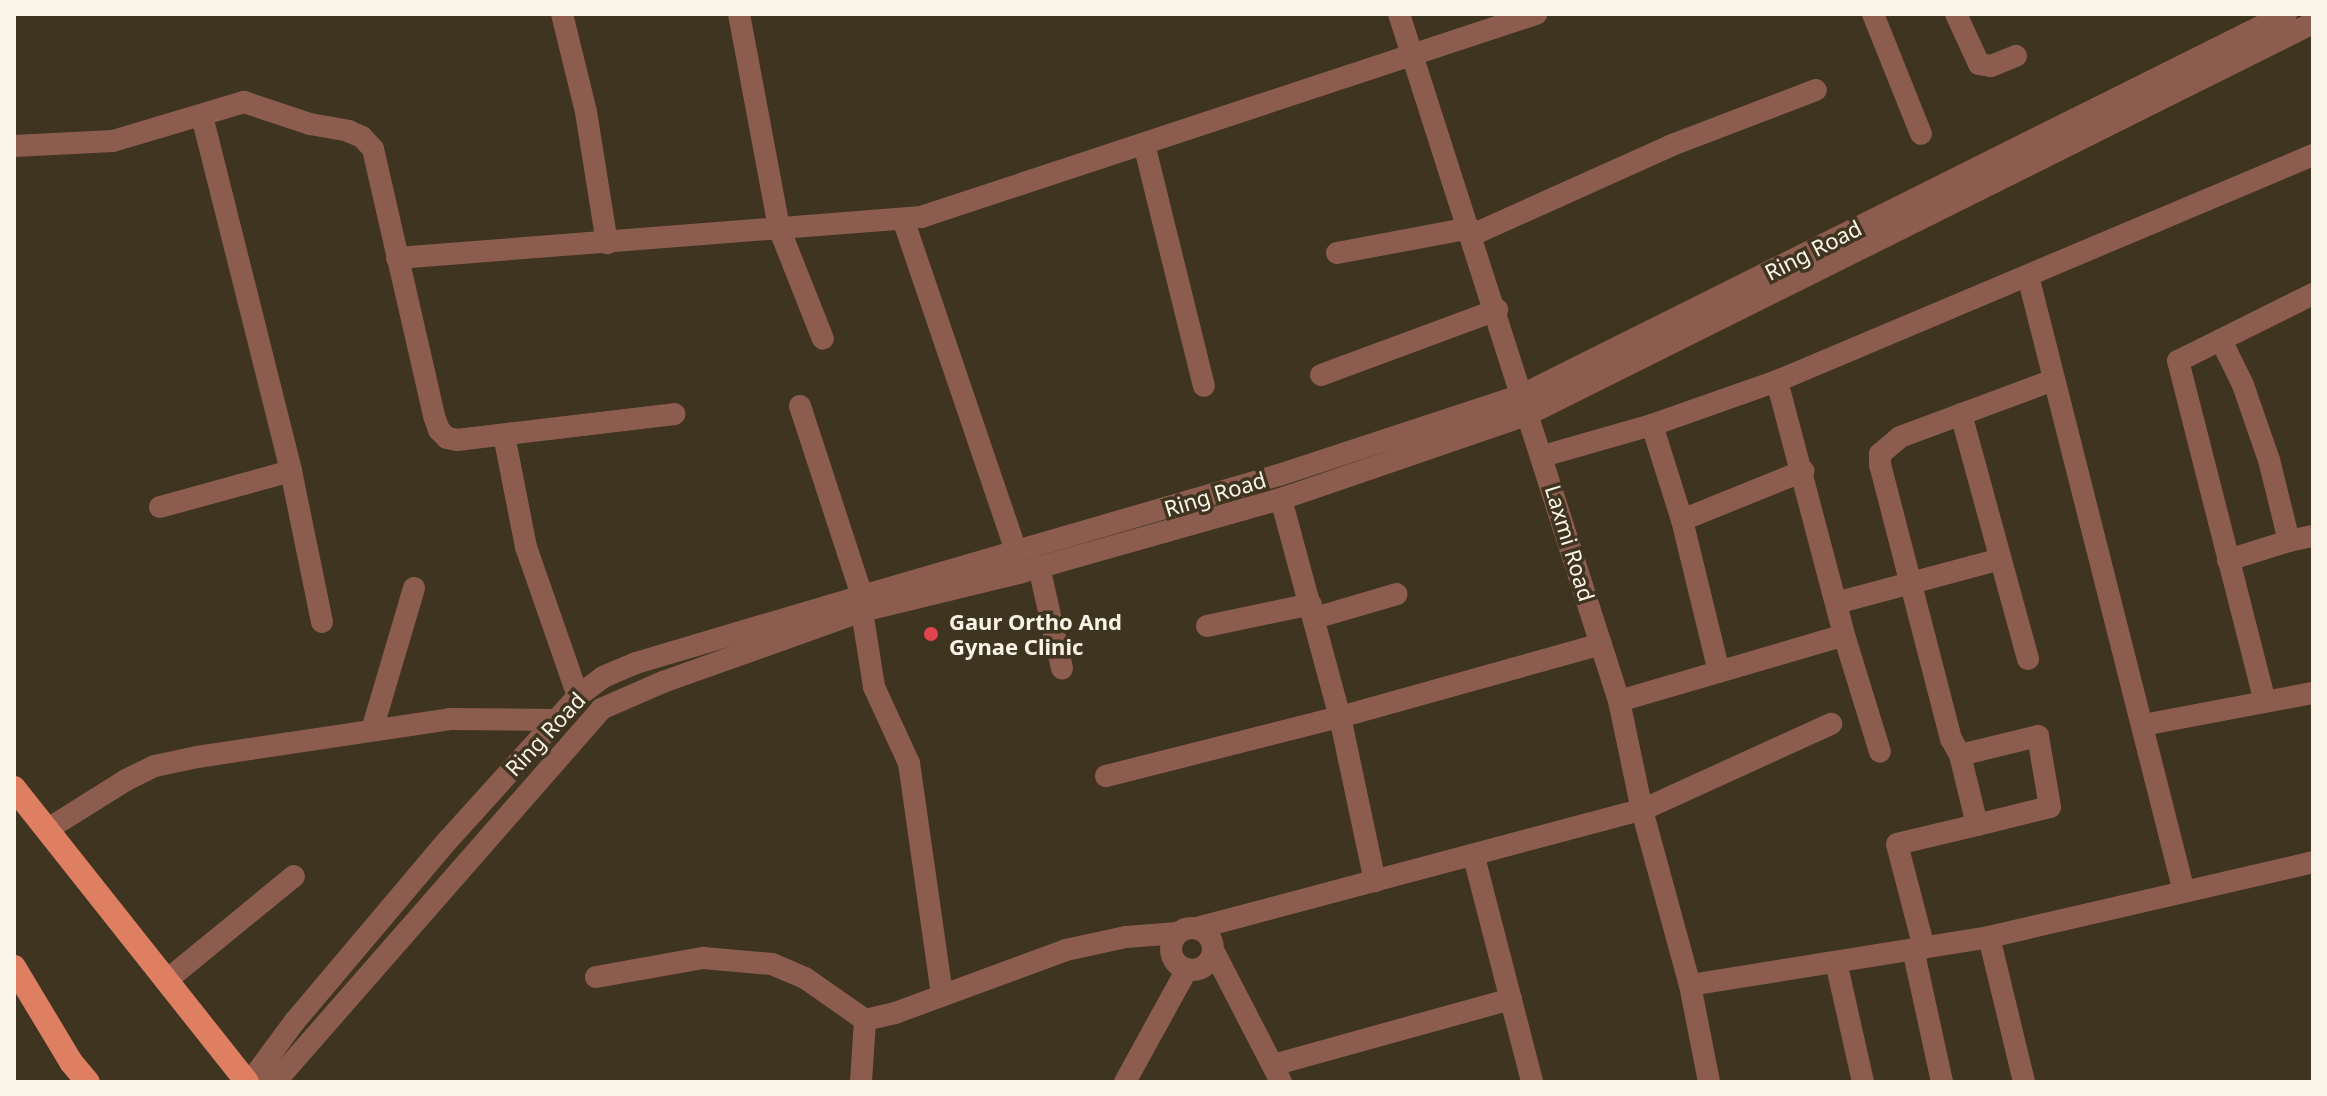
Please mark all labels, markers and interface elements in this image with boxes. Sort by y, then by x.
street label: Ring Road [1760,214,1866,286]
street label: Ring Road [1161,466,1269,522]
street label: Laxmi Road [1540,482,1600,604]
place label: Gaur Ortho And Gynae Clinic [949,608,1122,660]
marker: Gaur Ortho And Gynae Clinic [920,623,942,645]
street label: Ring Road [500,687,590,781]

